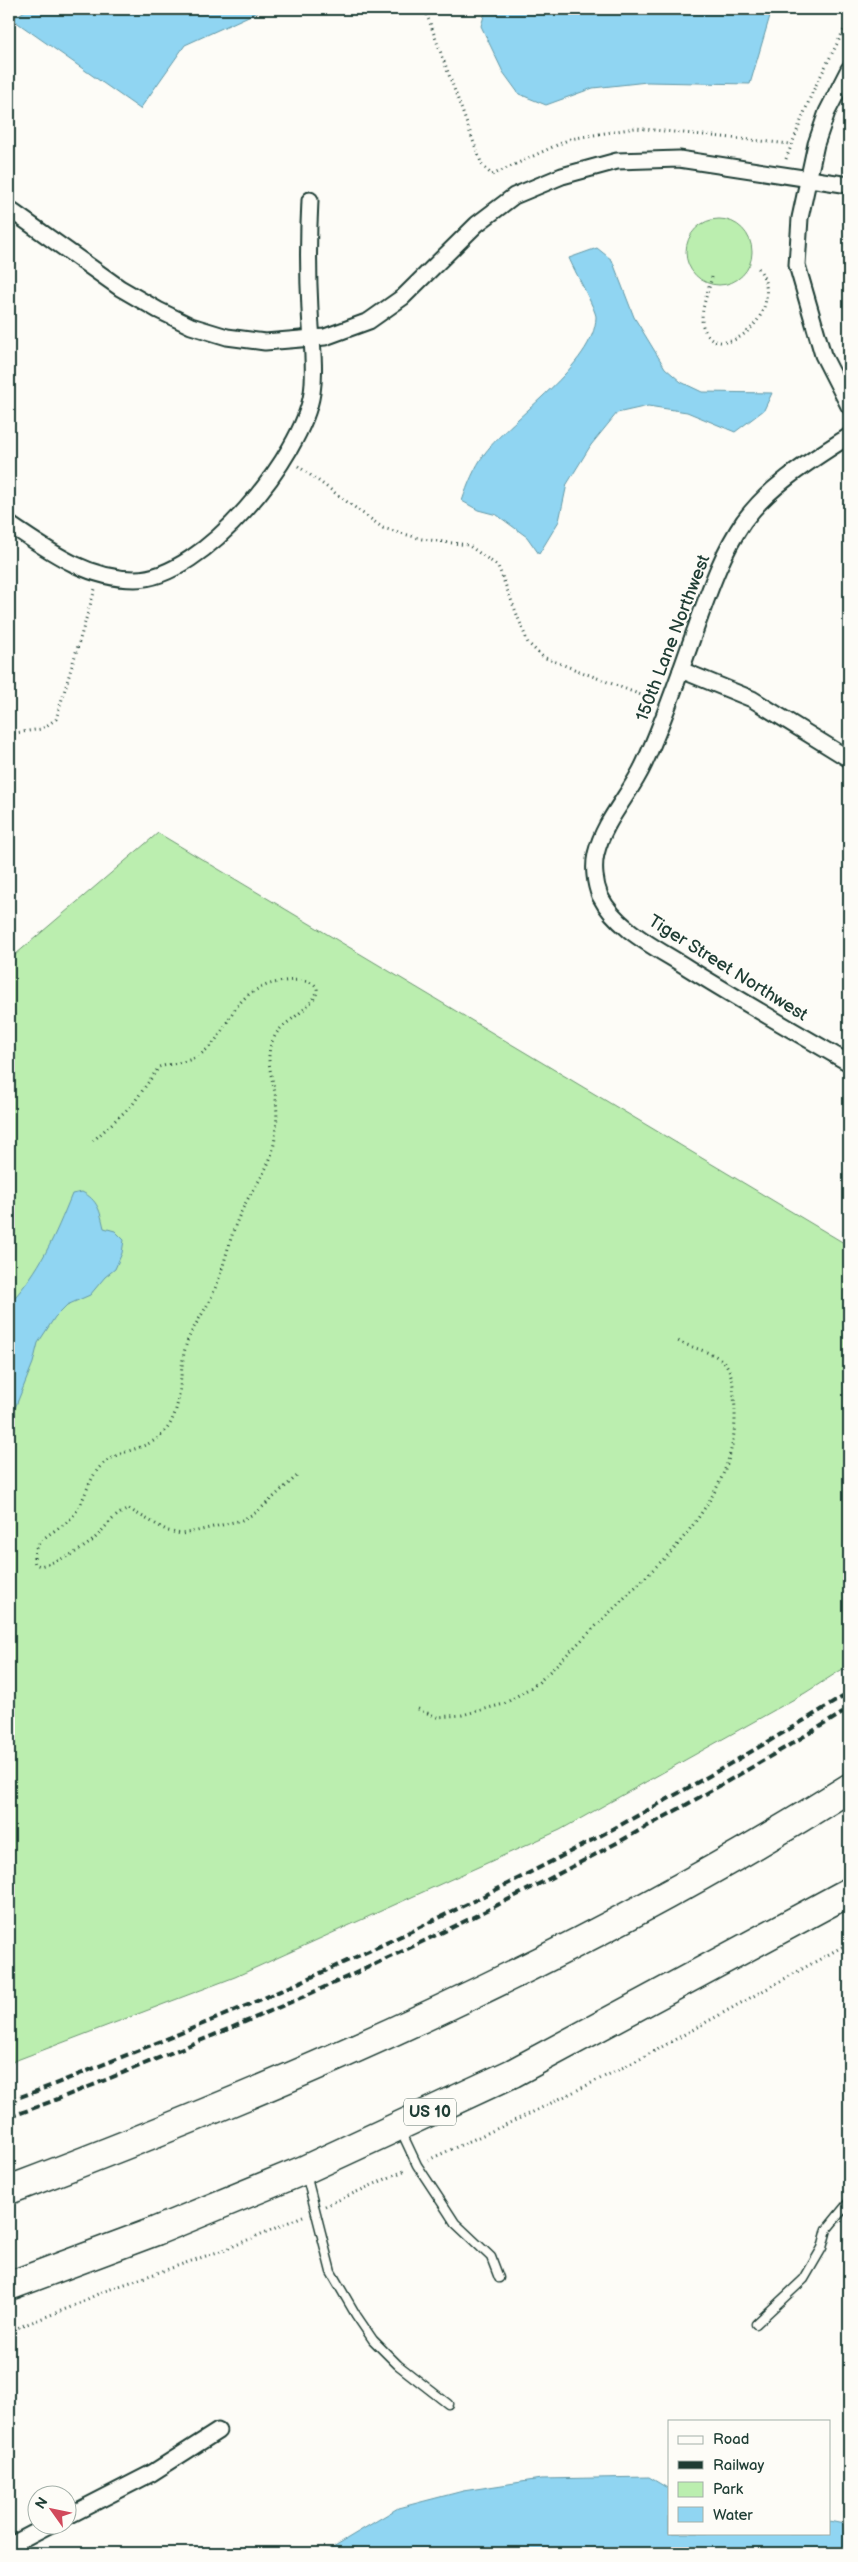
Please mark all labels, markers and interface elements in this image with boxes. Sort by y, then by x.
street label: 150th Lane Northwest [632,551,715,724]
street label: Tiger Street Northwest [645,910,812,1026]
road number: US 10 [404,2098,456,2126]
legend [668,2420,830,2534]
text: Road [713,2430,749,2449]
text: Railway [713,2456,764,2475]
text: Park [713,2480,744,2499]
north arrow [28,2484,78,2534]
text: N [32,2494,52,2512]
text: Water [713,2506,753,2525]

